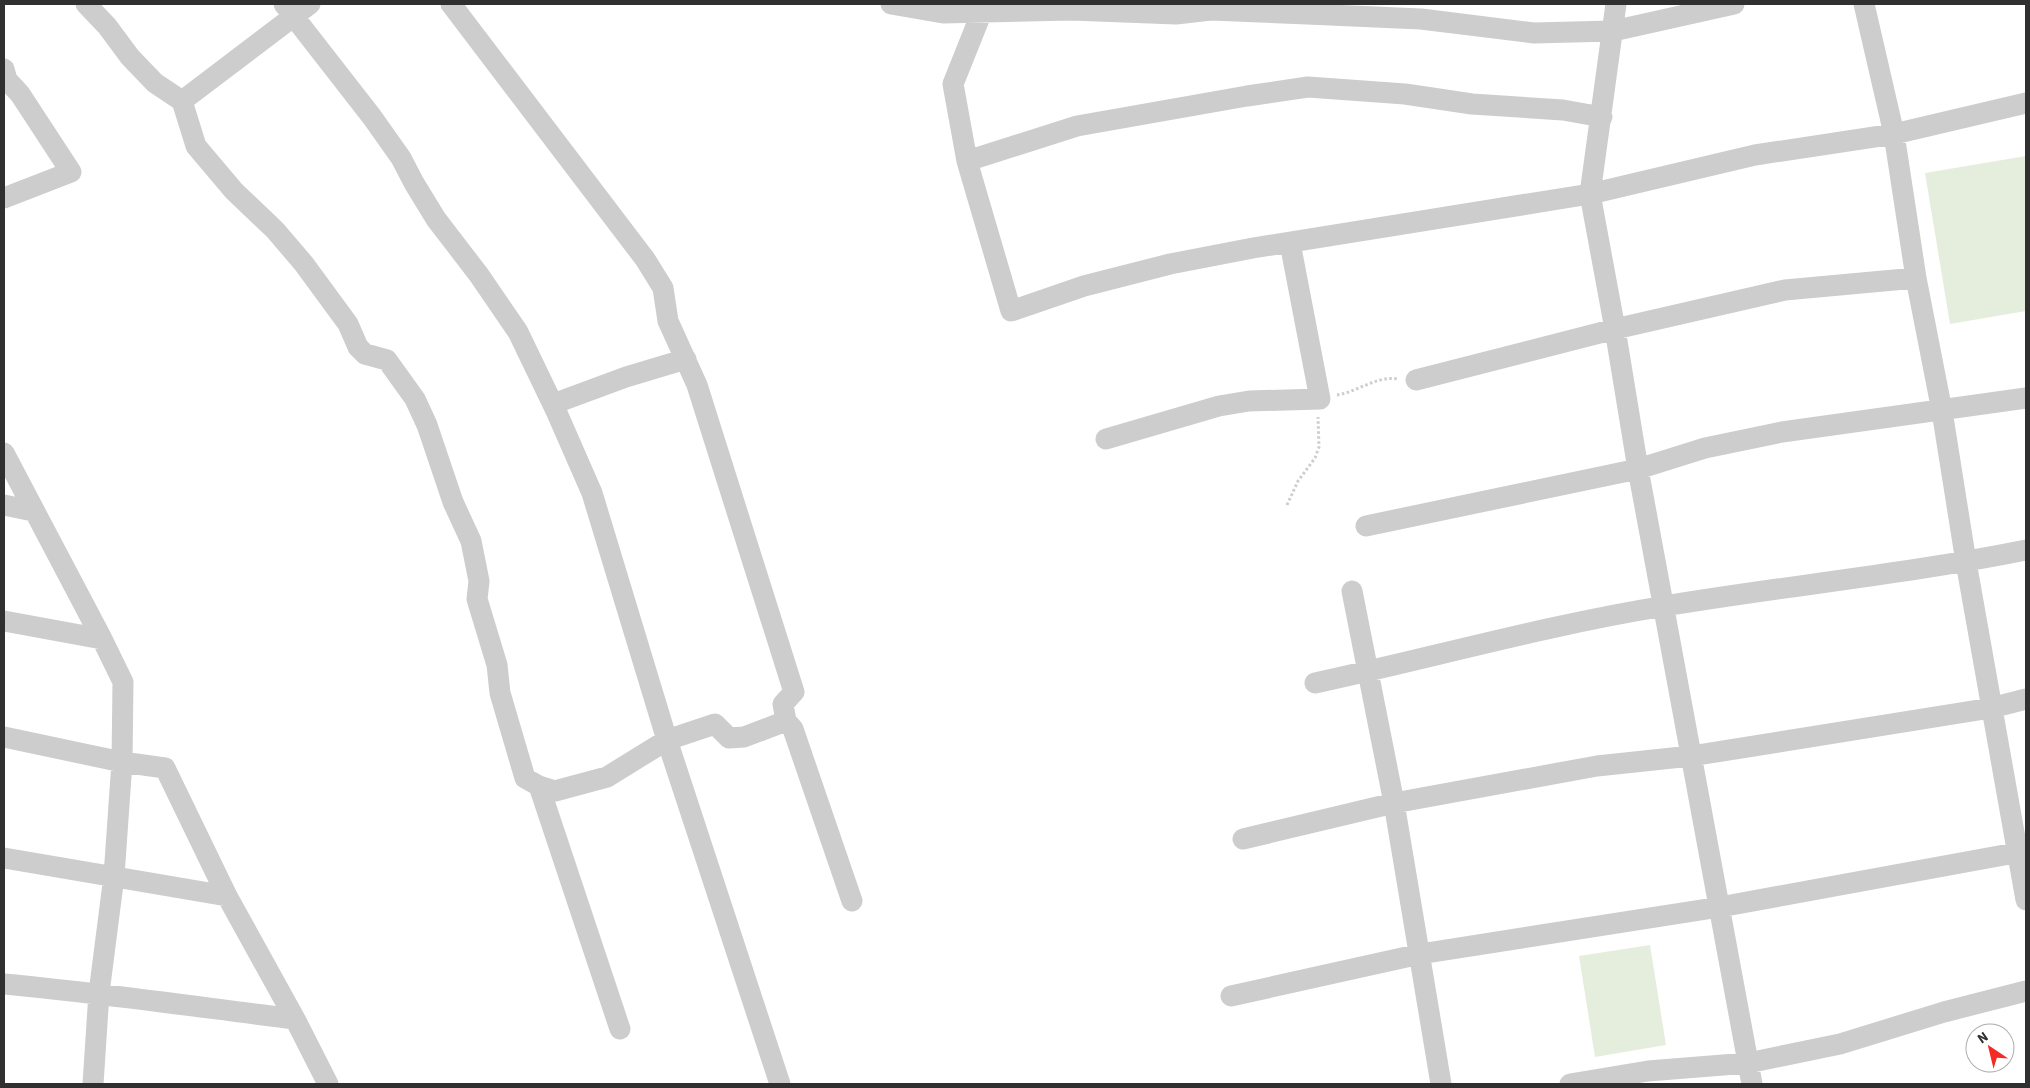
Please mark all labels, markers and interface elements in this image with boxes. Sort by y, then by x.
north arrow [1965,1023,2015,1073]
text: N [1974,1027,1993,1049]

